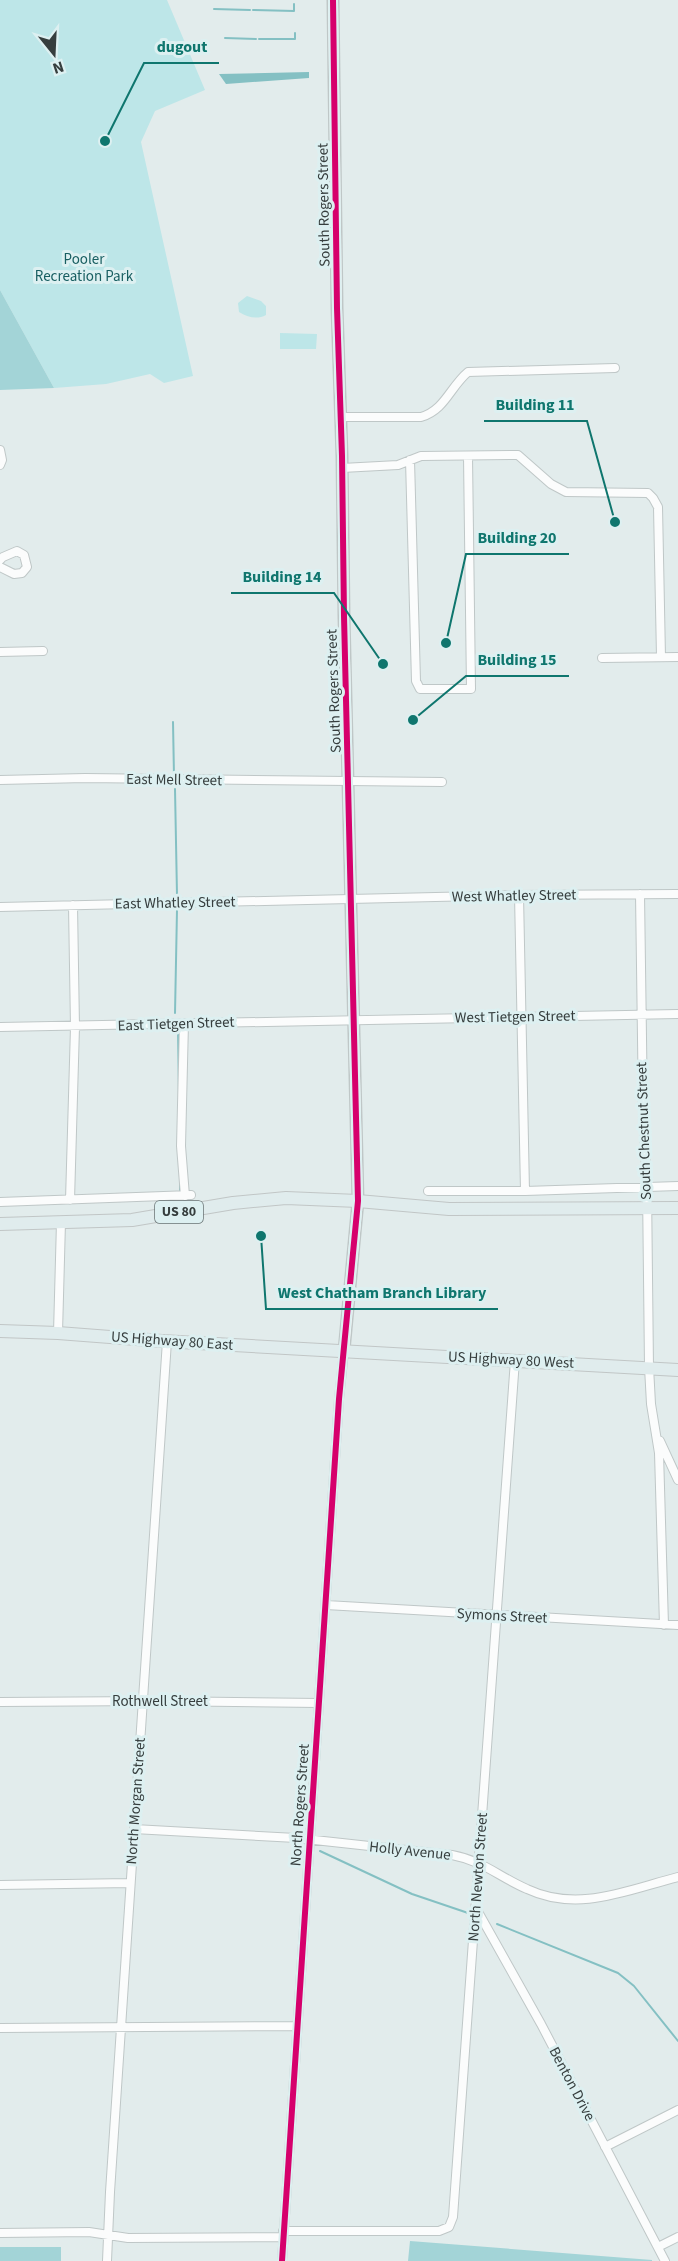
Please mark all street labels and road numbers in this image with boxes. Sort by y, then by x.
street label: South Rogers Street [312,143,336,267]
street label: South Rogers Street [321,629,347,753]
street label: East Mell Street [126,769,222,791]
street label: West Whatley Street [452,884,576,908]
street label: East Whatley Street [114,891,236,915]
street label: West Tietgen Street [454,1005,576,1029]
street label: East Tietgen Street [117,1011,235,1037]
street label: South Chestnut Street [631,1062,657,1200]
road number: US 80 [155,1201,203,1223]
street label: US Highway 80 East [110,1326,234,1356]
street label: US Highway 80 West [447,1346,575,1374]
street label: Symons Street [456,1603,548,1629]
street label: Rothwell Street [112,1691,208,1712]
street label: North Morgan Street [121,1737,151,1865]
street label: North Rogers Street [285,1743,315,1867]
street label: North Newton Street [463,1812,493,1942]
street label: Holly Avenue [368,1836,452,1866]
street label: Benton Drive [544,2043,600,2125]

